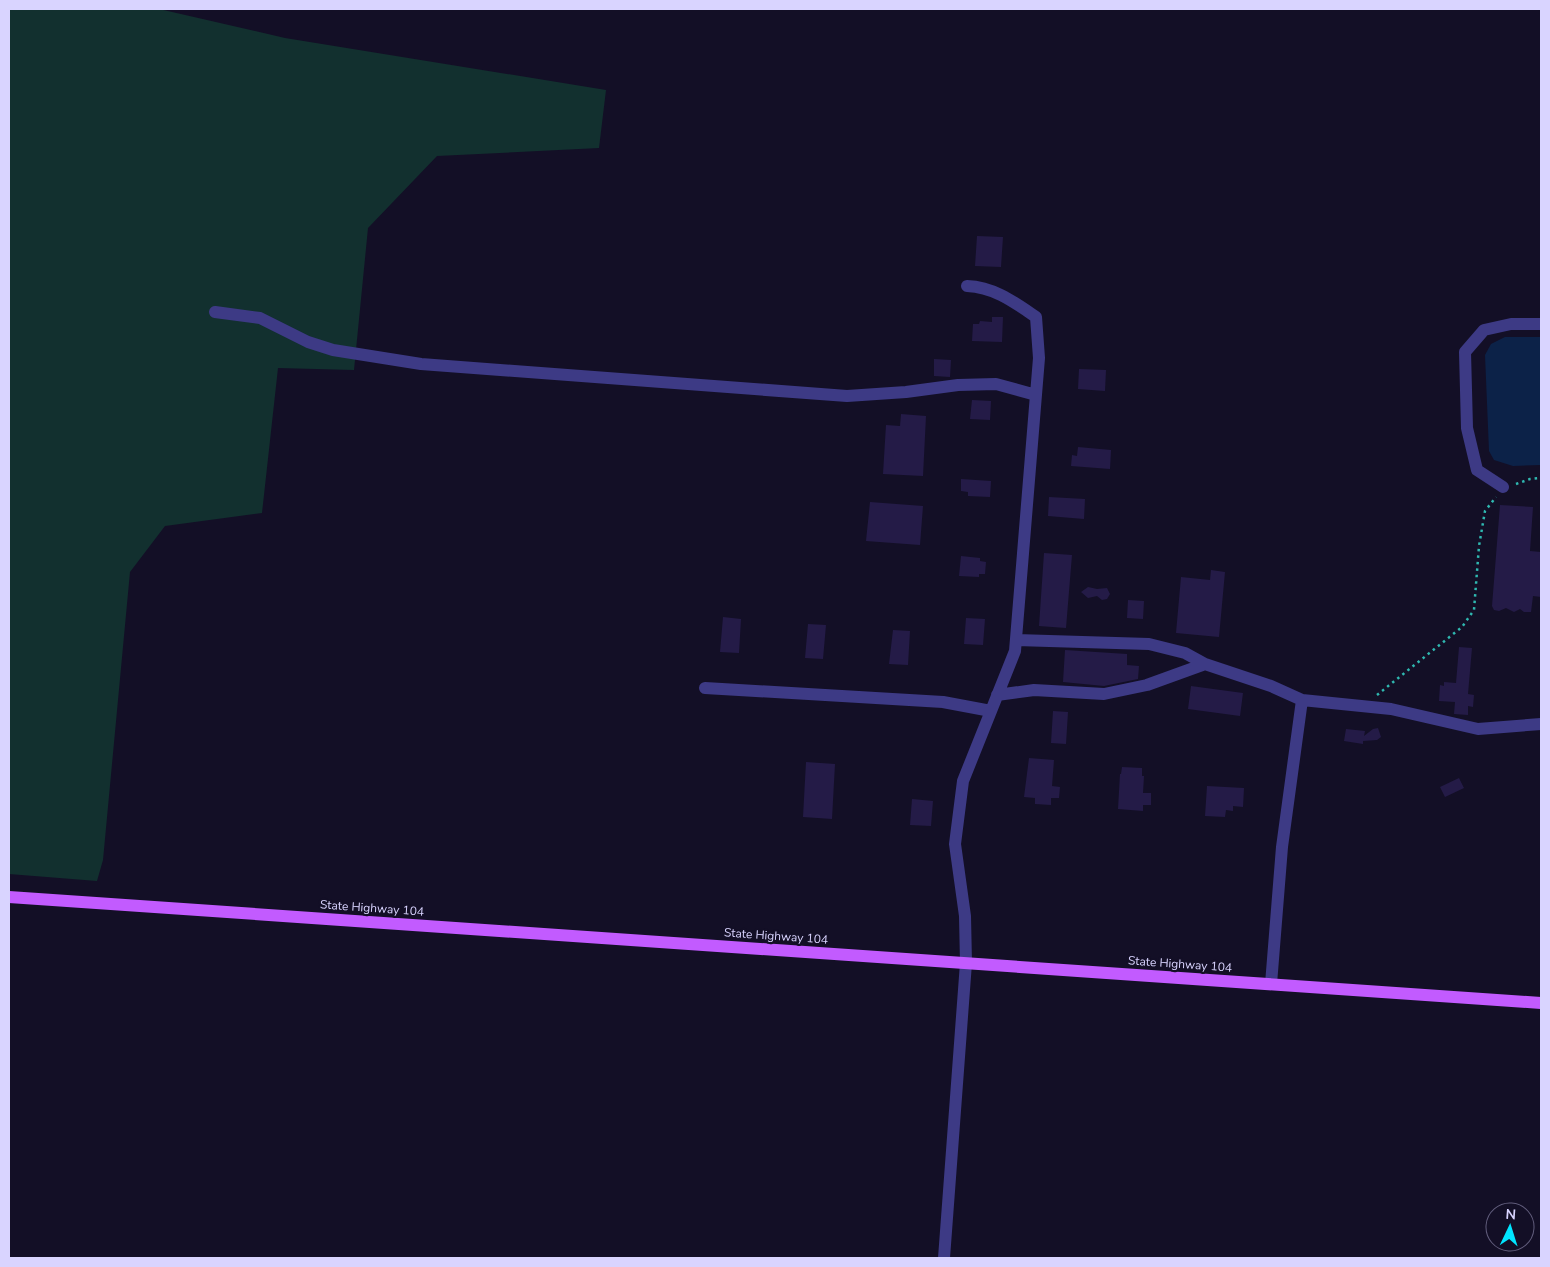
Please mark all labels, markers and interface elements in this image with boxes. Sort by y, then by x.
street label: State Highway 104 [319,896,425,920]
street label: State Highway 104 [723,924,829,948]
street label: State Highway 104 [1127,952,1233,976]
north arrow [1485,1202,1535,1252]
text: N [1505,1205,1517,1224]

